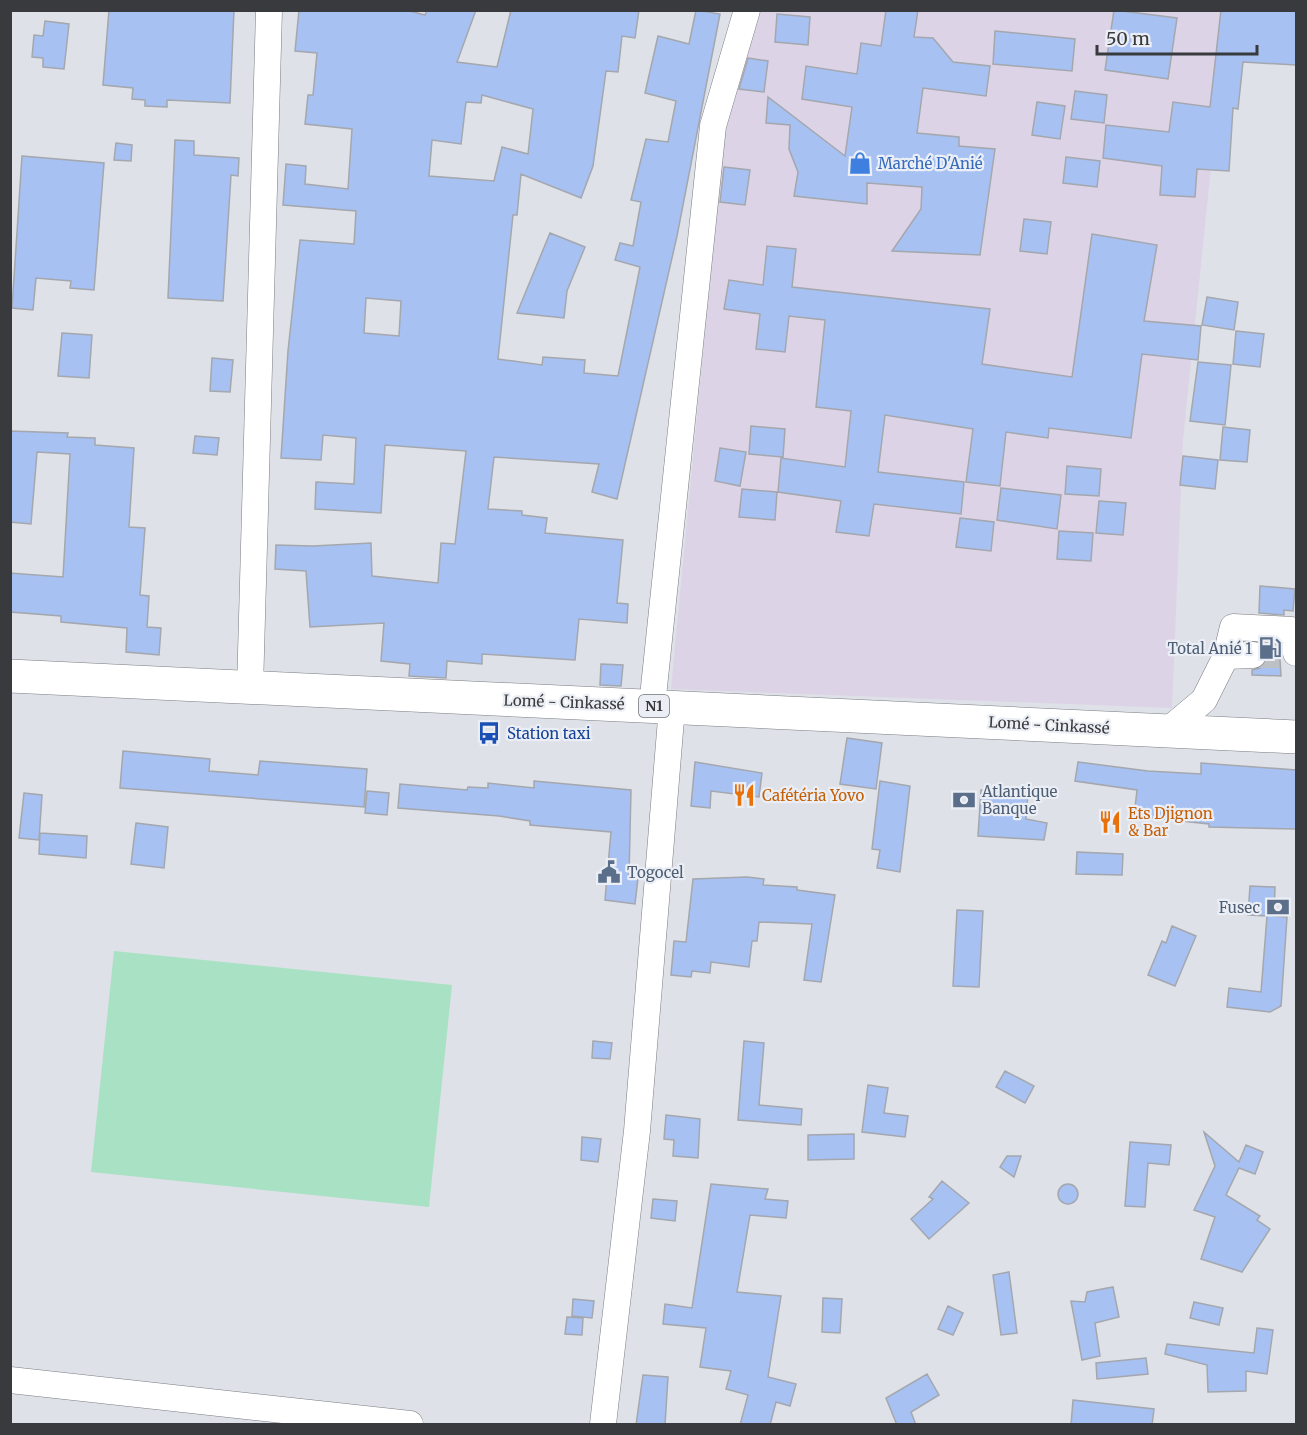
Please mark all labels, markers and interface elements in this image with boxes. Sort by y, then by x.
scale bar [1097,18,1258,56]
text: 50 m [1106,27,1150,50]
shop icon: Marché D'Anié [847,150,873,176]
place label: Marché D'Anié [878,154,983,173]
fuel station icon: Total Anié 1 [1257,635,1283,661]
place label: Total Anié 1 [1167,639,1252,658]
street label: Lomé - Cinkassé [503,690,625,714]
road number: N1 [639,695,669,717]
street label: Lomé - Cinkassé [988,712,1110,738]
bus stop icon: Station taxi [476,720,502,746]
place label: Station taxi [507,724,591,743]
restaurant icon: Cafétéria Yovo [731,782,757,808]
place label: Atlantique Banque [981,782,1058,818]
place label: Cafétéria Yovo [762,786,864,805]
bank icon: Atlantique Banque [951,787,977,813]
place label: Ets Djignon & Bar [1128,804,1213,840]
restaurant icon: Ets Djignon & Bar [1097,809,1123,835]
public building icon: Togocel [596,859,622,885]
place label: Togocel [627,863,684,882]
bank icon: Fusec [1265,894,1291,920]
place label: Fusec [1219,898,1260,917]

